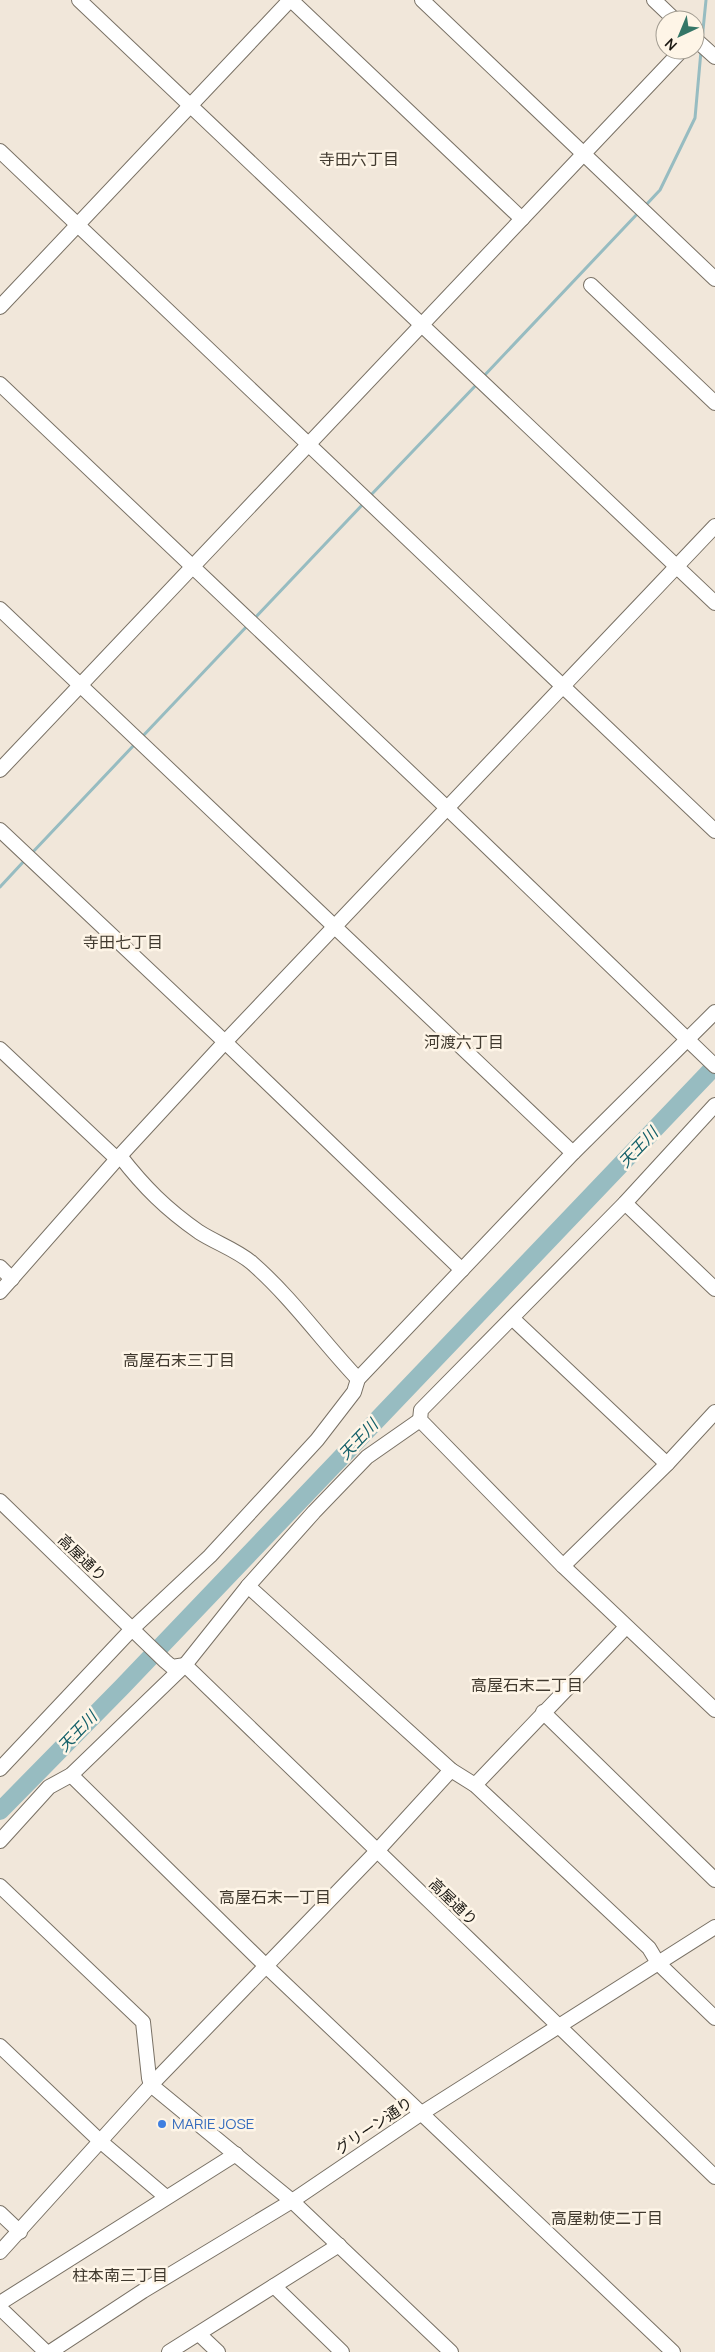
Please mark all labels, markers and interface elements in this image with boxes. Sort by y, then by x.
north arrow [655,10,705,60]
text: N [660,34,681,55]
district label: 寺田六丁目 [319,148,399,170]
district label: 寺田七丁目 [83,931,163,953]
district label: 河渡六丁目 [424,1031,504,1053]
water label: 天王川 [613,1121,664,1172]
district label: 高屋石末三丁目 [123,1349,235,1371]
water label: 天王川 [333,1413,384,1464]
street label: 高屋通り [53,1529,111,1586]
district label: 高屋石末二丁目 [471,1674,583,1696]
water label: 天王川 [52,1705,103,1756]
street label: 高屋通り [424,1873,482,1930]
district label: 高屋石末一丁目 [219,1886,331,1908]
street label: グリーン通り [331,2092,417,2159]
place label: MARIE JOSE [172,2113,254,2134]
marker: MARIE JOSE [156,2118,168,2130]
district label: 高屋勅使二丁目 [551,2207,663,2229]
district label: 柱本南三丁目 [72,2264,168,2286]

